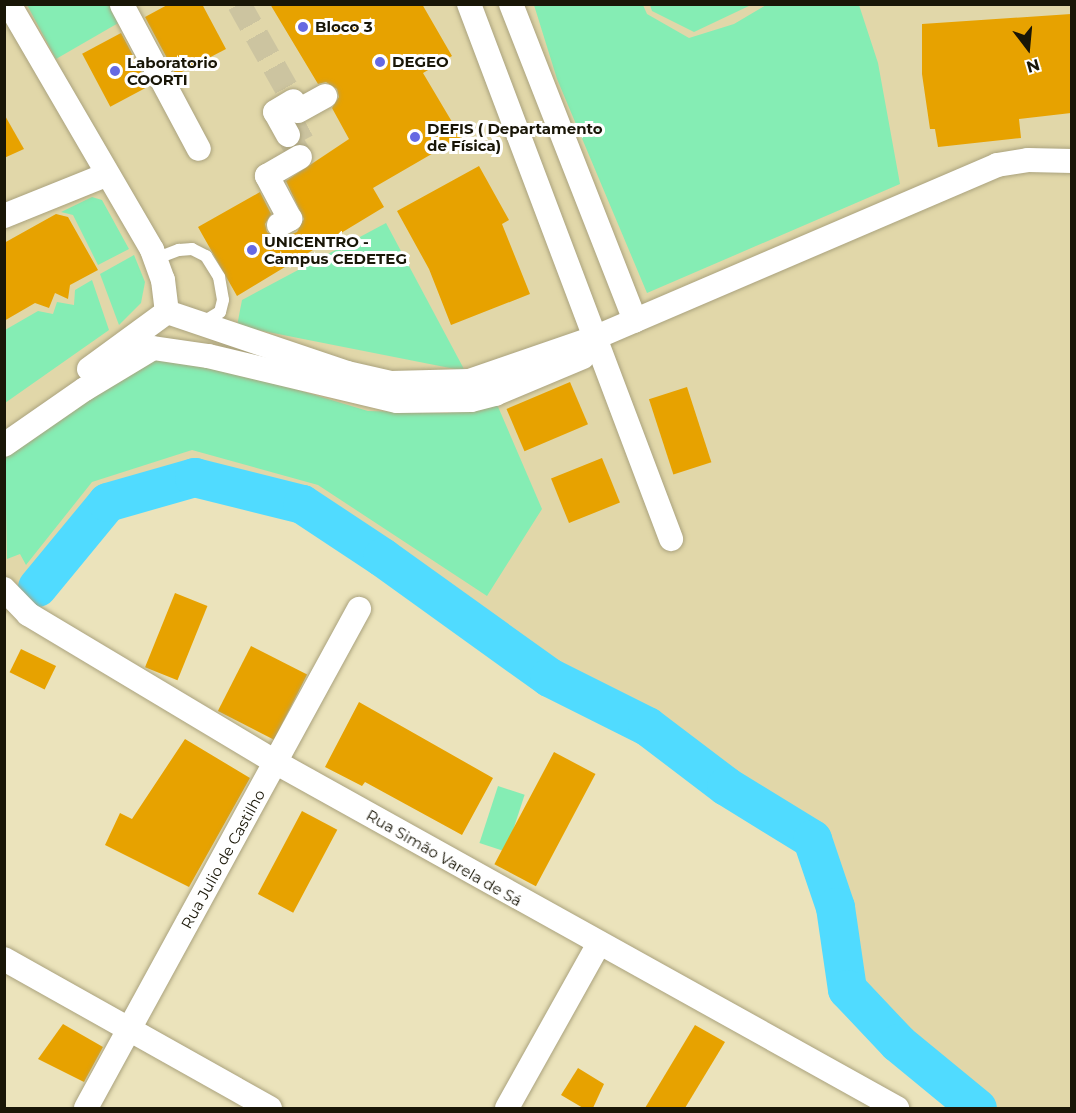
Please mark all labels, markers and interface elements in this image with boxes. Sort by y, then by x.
place label: Bloco 3 [315,18,373,36]
north arrow [998,18,1058,78]
marker: Bloco 3 [296,20,310,34]
place label: Laboratorio COORTI [127,53,218,88]
place label: DEGEO [392,53,449,71]
marker: DEGEO [373,55,387,69]
text: N [1024,55,1042,77]
marker: Laboratorio COORTI [108,64,122,78]
place label: DEFIS ( Departamento de Física) [427,119,603,154]
marker: DEFIS ( Departamento de Física) [408,130,422,144]
place label: UNICENTRO - Campus CEDETEG [264,232,407,267]
marker: UNICENTRO - Campus CEDETEG [245,243,259,257]
street label: Rua Julio de Castilho [177,786,269,932]
street label: Rua Simão Varela de Sá [363,806,525,910]

